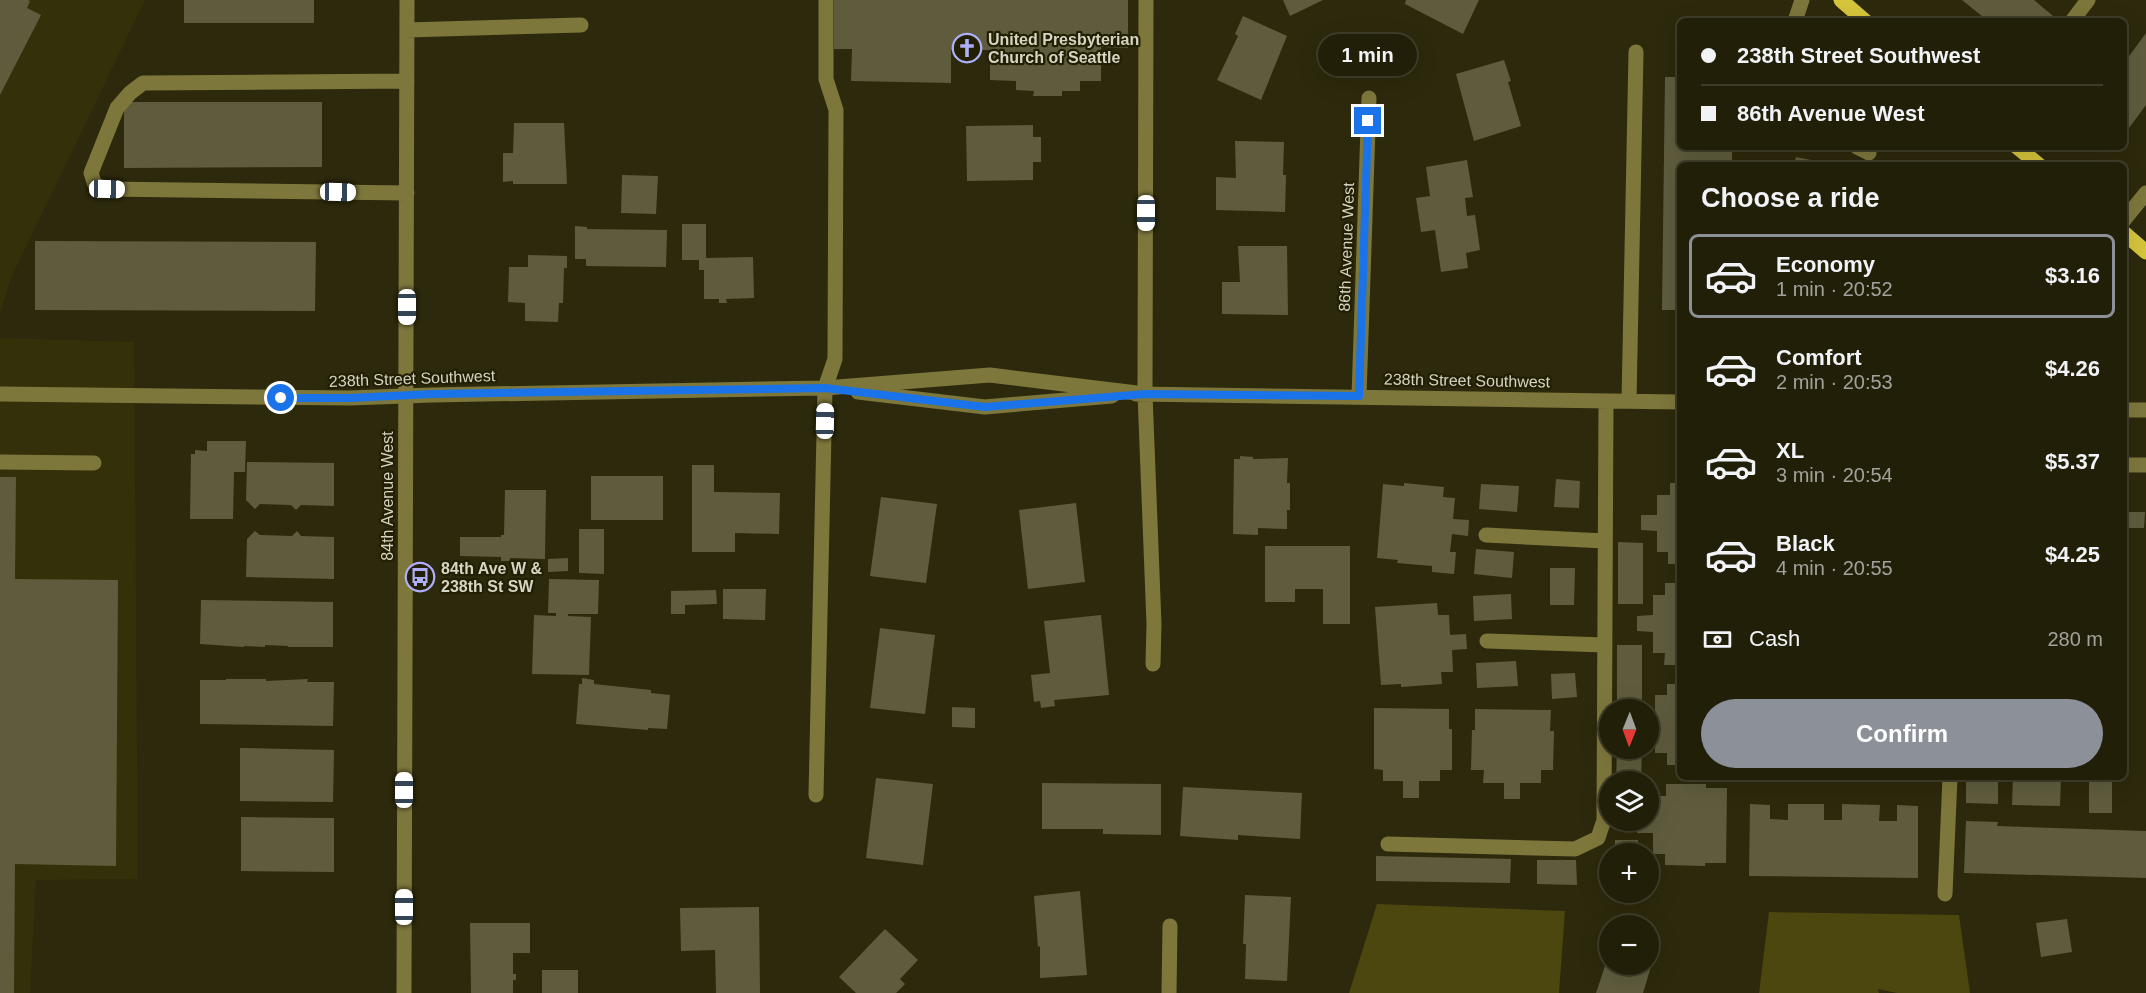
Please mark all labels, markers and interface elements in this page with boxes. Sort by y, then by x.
place label: United Presbyterian Church of Seattle [988,31,1139,66]
church icon: United Presbyterian Church of Seattle [951,32,983,64]
callout: 1 min [1318,34,1418,76]
text: 238th Street Southwest [1737,43,1980,68]
text: 1 min [1341,44,1394,66]
text: 86th Avenue West [1737,101,1924,126]
route end [1354,107,1381,134]
car [89,180,125,198]
street label: 86th Avenue West [1336,182,1357,312]
car [320,183,356,201]
text: Choose a ride [1701,183,1880,213]
car [1137,195,1155,231]
icon: car [1704,249,1758,303]
text: Economy [1776,252,1875,277]
text: $3.16 [2045,263,2100,288]
text: 1 min · 20:52 [1776,278,1893,300]
car [398,289,416,325]
icon: car [1704,342,1758,396]
text: Comfort [1776,345,1862,370]
text: $4.26 [2045,356,2100,381]
street label: 238th Street Southwest [329,367,496,390]
street label: 238th Street Southwest [1384,371,1551,390]
text: 2 min · 20:53 [1776,371,1893,393]
route start [267,384,294,411]
car [816,403,834,439]
street label: 84th Avenue West [379,431,396,561]
icon: car [1704,435,1758,489]
text: XL [1776,438,1804,463]
text: $5.37 [2045,449,2100,474]
text: 3 min · 20:54 [1776,464,1893,486]
icon: car [1704,528,1758,582]
text: Black [1776,531,1835,556]
text: $4.25 [2045,542,2100,567]
text: 4 min · 20:55 [1776,557,1893,579]
place label: 84th Ave W & 238th St SW [441,560,543,595]
bus stop icon: 84th Ave W & 238th St SW [404,561,436,593]
icon: cash [1701,623,1734,656]
text: Cash [1749,626,1800,651]
text: 280 m [2047,628,2103,650]
north arrow [1599,699,1659,759]
map controls [1599,699,1659,975]
button: Confirm [1701,699,2103,768]
button: layers [1599,771,1659,831]
car [395,772,413,808]
button: + [1599,843,1659,903]
car [395,889,413,925]
button: − [1599,915,1659,975]

